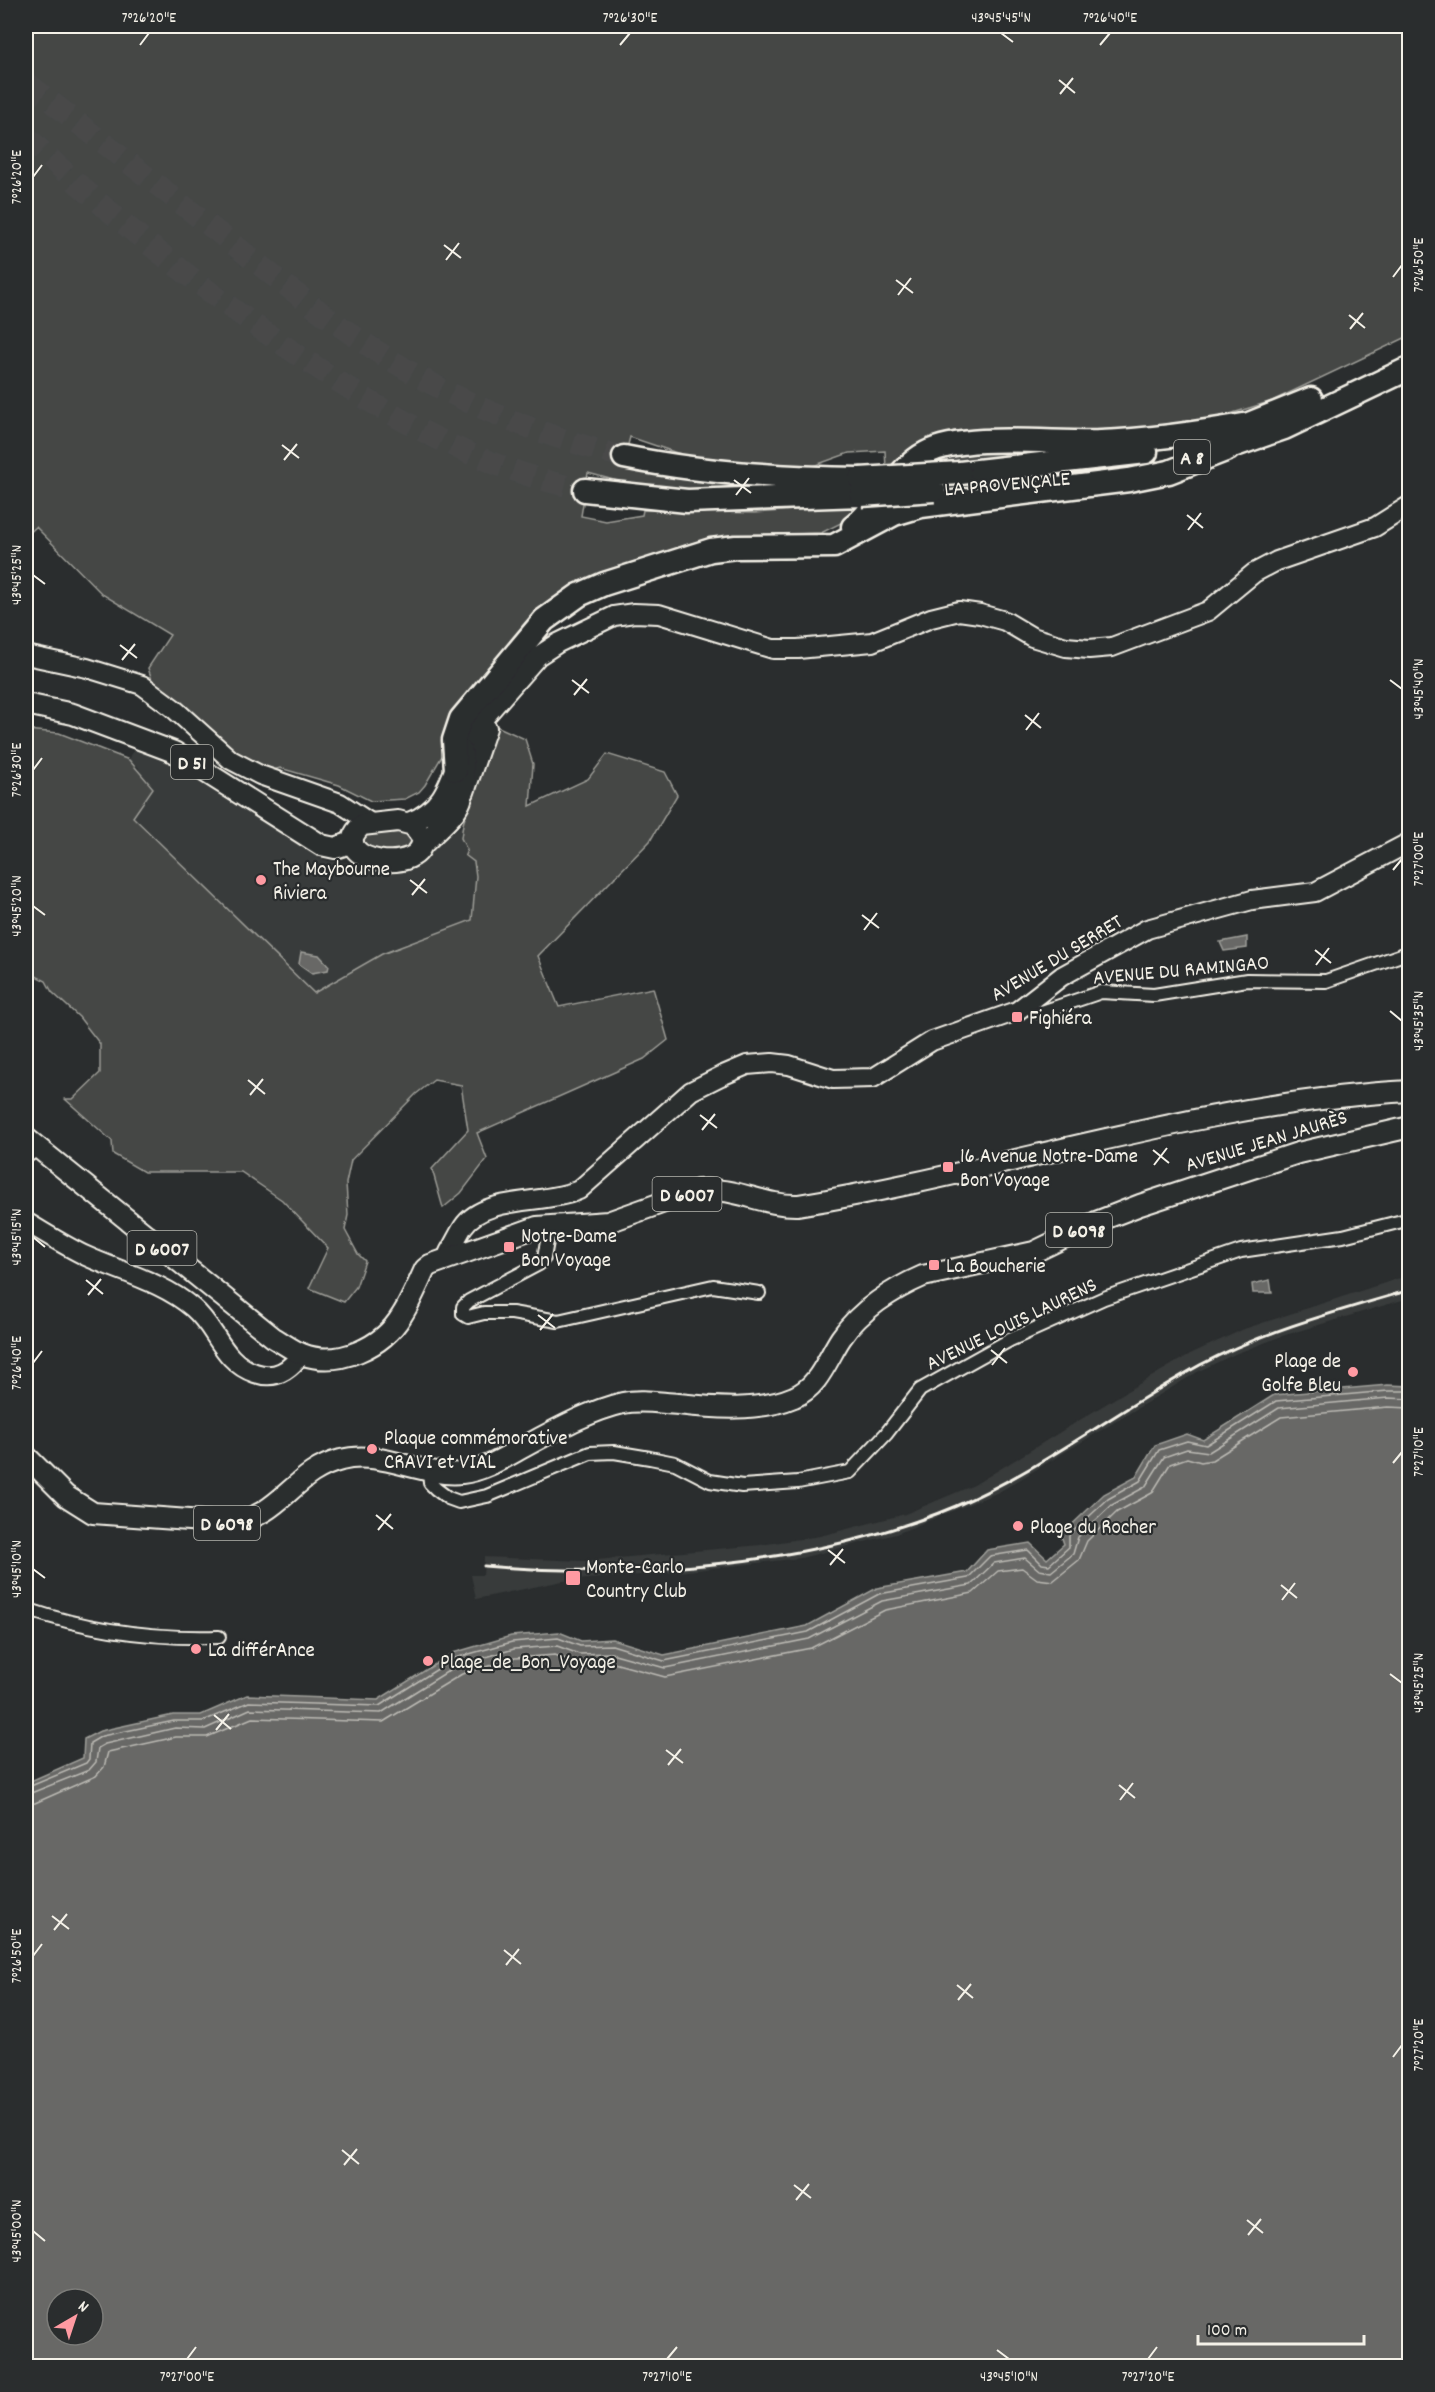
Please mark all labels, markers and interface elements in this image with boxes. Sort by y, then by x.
text: 7°26'20"E [122,8,176,30]
text: 7°26'30"E [603,8,657,30]
text: 43°45'45"N [971,8,1031,30]
text: 7°26'40"E [1083,8,1137,30]
text: 7°26'20"E [7,150,29,204]
text: 7°26'50"E [1409,237,1431,292]
road number: A 8 [1174,440,1210,474]
street label: LA PROVENÇALE [943,466,1072,506]
text: 43°45'25"N [7,545,29,605]
text: 43°45'40"N [1409,659,1431,719]
text: 7°26'30"E [7,743,29,797]
road number: D 51 [171,745,213,779]
text: 7°27'00"E [1409,832,1431,886]
place label: The Maybourne Riviera [273,856,390,910]
marker: The Maybourne Riviera [254,873,268,887]
text: 43°45'20"N [7,875,29,937]
street label: AVENUE DU SERRET [986,908,1130,1011]
street label: AVENUE DU RAMINGAO [1092,949,1271,995]
text: 43°45'35"N [1409,991,1431,1051]
place label: Fighiéra [1029,1005,1093,1035]
marker: Fighiéra [1010,1010,1024,1024]
street label: AVENUE JEAN JAURÈS [1182,1104,1352,1182]
place label: 16 Avenue Notre-Dame Bon Voyage [960,1143,1138,1197]
marker: 16 Avenue Notre-Dame Bon Voyage [941,1160,955,1174]
road number: D 6007 [652,1177,722,1211]
text: 43°45'15"N [7,1209,29,1265]
road number: D 6098 [1046,1213,1112,1247]
place label: Notre-Dame Bon Voyage [521,1223,617,1277]
road number: D 6007 [128,1231,196,1265]
marker: Notre-Dame Bon Voyage [502,1240,516,1254]
place label: La Boucherie [946,1253,1046,1283]
marker: La Boucherie [927,1258,941,1272]
street label: AVENUE LOUIS LAURENS [922,1271,1103,1380]
text: 7°26'40"E [7,1336,29,1390]
place label: Plage de Golfe Bleu [1261,1348,1341,1402]
marker: Plage de Golfe Bleu [1346,1365,1360,1379]
place label: Plaque commémorative CRAVI et VIAL [384,1425,568,1479]
text: 7°27'10"E [1409,1427,1431,1477]
marker: Plaque commémorative CRAVI et VIAL [365,1442,379,1456]
road number: D 6098 [194,1506,260,1540]
place label: Plage du Rocher [1030,1514,1156,1544]
marker: Plage du Rocher [1011,1519,1025,1533]
text: 43°45'10"N [7,1540,29,1598]
place label: Monte-Carlo Country Club [586,1554,687,1608]
marker: Monte-Carlo Country Club [564,1569,582,1587]
place label: La différAnce [208,1637,315,1667]
marker: La différAnce [189,1642,203,1656]
place label: Plage_de_Bon_Voyage [440,1649,616,1679]
text: 43°45'25"N [1409,1653,1431,1713]
marker: Plage_de_Bon_Voyage [421,1654,435,1668]
text: 7°26'50"E [7,1928,29,1983]
text: 7°27'20"E [1409,2018,1431,2071]
text: 43°45'00"N [7,2200,29,2262]
north arrow [45,2287,105,2347]
text: N [73,2296,93,2319]
scale bar [1198,2308,1364,2346]
text: 100 m [1207,2319,1247,2344]
text: 7°27'00"E [160,2367,214,2389]
text: 7°27'10"E [642,2367,692,2389]
text: 43°45'10"N [980,2367,1038,2389]
text: 7°27'20"E [1122,2367,1175,2389]

